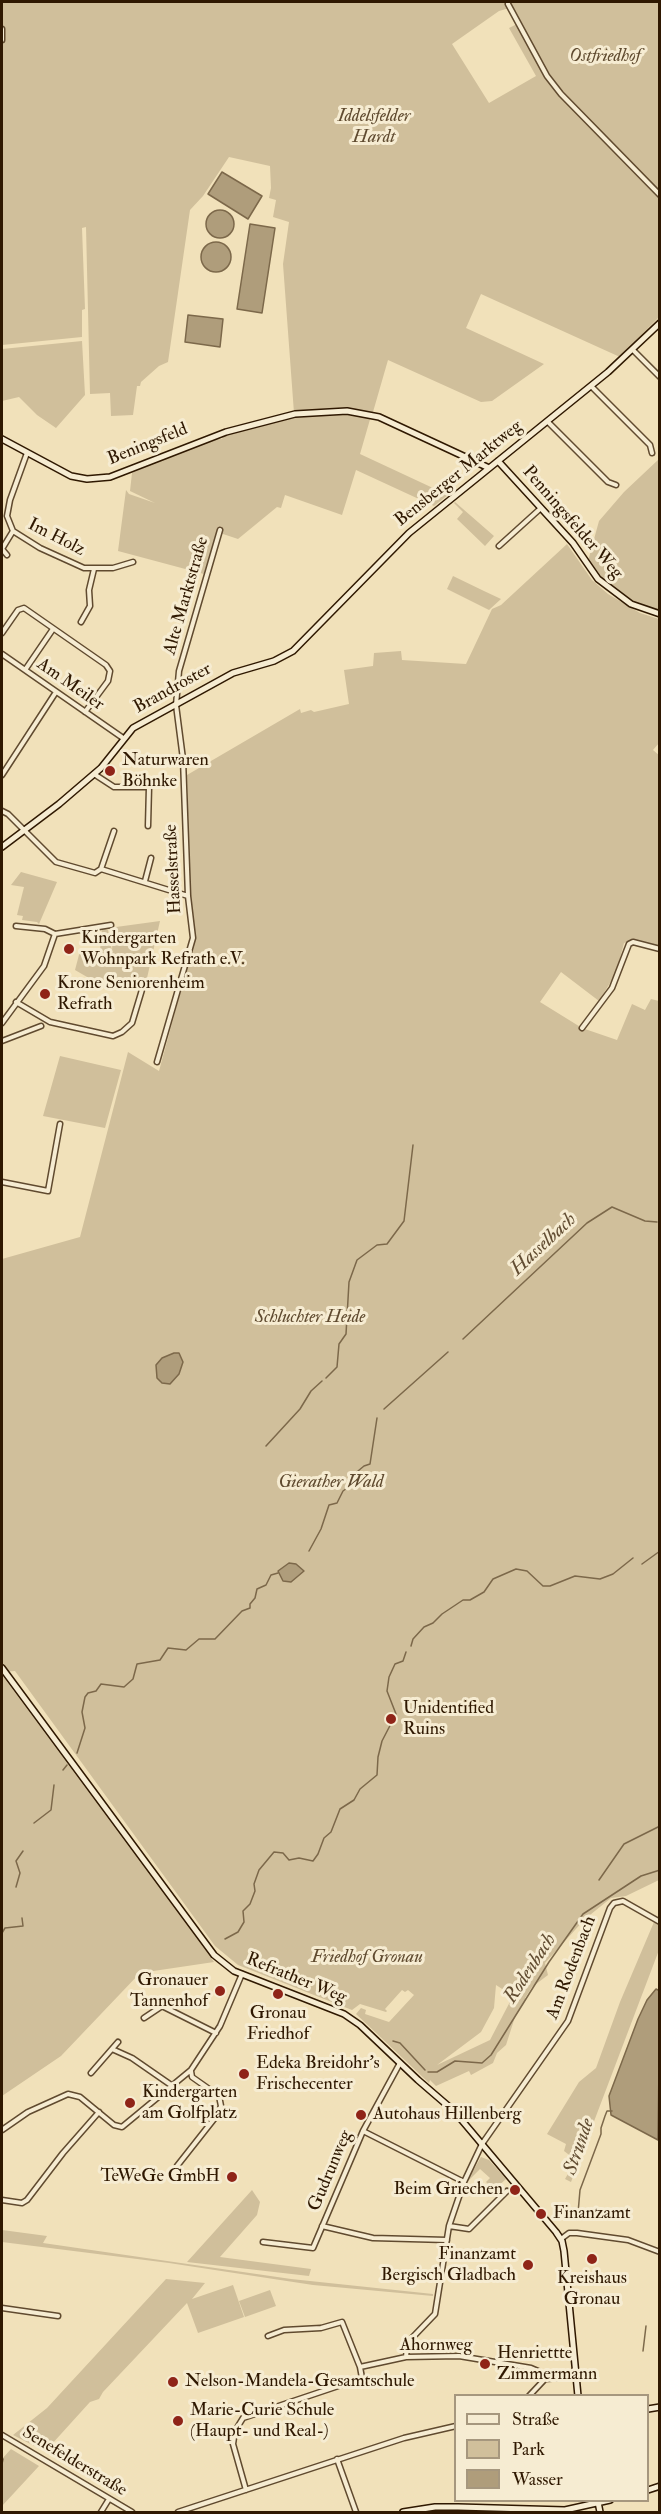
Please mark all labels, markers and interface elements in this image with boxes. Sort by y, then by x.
park label: Ostfriedhof [569,46,641,68]
park label: Iddelsfelder Hardt [338,106,410,148]
street label: Bensberger Marktweg [391,416,527,532]
street label: Beningsfeld [105,419,191,471]
street label: Penningsfelder Weg [517,462,627,584]
street label: Im Holz [24,514,88,562]
street label: Alte Marktstraße [160,534,214,658]
street label: Am Meiler [32,654,108,716]
street label: Brandroster [130,659,216,719]
place label: Naturwaren Böhnke [122,750,209,792]
marker: Naturwaren Böhnke [103,764,117,778]
street label: Hasselstraße [161,824,187,914]
place label: Kindergarten Wohnpark Refrath e.V. [81,928,245,970]
marker: Kindergarten Wohnpark Refrath e.V. [62,942,76,956]
place label: Krone Seniorenheim Refrath [57,973,205,1016]
marker: Krone Seniorenheim Refrath [38,987,52,1001]
water label: Hasselbach [506,1208,582,1282]
park label: Schluchter Heide [255,1307,365,1329]
park label: Gierather Wald [279,1472,383,1494]
place label: Unidentified Ruins [403,1698,494,1740]
marker: Unidentified Ruins [384,1712,398,1726]
street label: Am Rodenbach [542,1913,602,2023]
water label: Rodenbach [500,1930,562,2008]
park label: Friedhof Gronau [311,1947,423,1969]
street label: Refrather Weg [243,1949,349,2009]
place label: Gronauer Tannenhof [130,1970,208,2012]
marker: Gronauer Tannenhof [213,1984,227,1998]
marker: Gronau Friedhof [271,1987,285,2001]
place label: Gronau Friedhof [247,2003,309,2046]
place label: Edeka Breidohr's Frischecenter [256,2053,380,2096]
marker: Edeka Breidohr's Frischecenter [237,2067,251,2081]
place label: Kindergarten am Golfplatz [142,2082,237,2124]
marker: Kindergarten am Golfplatz [123,2096,137,2110]
place label: Autohaus Hillenberg [373,2104,521,2126]
marker: Autohaus Hillenberg [354,2108,368,2122]
water label: Strunde [559,2116,601,2178]
street label: Gudrunweg [304,2127,358,2215]
place label: TeWeGe GmbH [100,2166,220,2188]
marker: TeWeGe GmbH [225,2170,239,2184]
place label: Beim Griechen [394,2179,503,2201]
marker: Beim Griechen [508,2183,522,2197]
place label: Finanzamt [553,2203,631,2225]
marker: Finanzamt [534,2207,548,2221]
place label: Finanzamt Bergisch Gladbach [381,2244,516,2286]
marker: Kreishaus Gronau [585,2252,599,2266]
marker: Finanzamt Bergisch Gladbach [521,2258,535,2272]
place label: Kreishaus Gronau [557,2268,627,2310]
street label: Ahornweg [400,2335,472,2357]
place label: Henriettte Zimmermann [497,2343,597,2386]
marker: Henriettte Zimmermann [478,2357,492,2371]
place label: Nelson-Mandela-Gesamtschule [185,2371,415,2393]
marker: Nelson-Mandela-Gesamtschule [166,2375,180,2389]
legend [454,2394,649,2502]
place label: Marie-Curie Schule (Haupt- und Real-) [190,2400,334,2442]
text: Straße [512,2408,559,2431]
marker: Marie-Curie Schule (Haupt- und Real-) [171,2414,185,2428]
street label: Senefelderstraße [18,2422,130,2502]
text: Park [512,2438,545,2461]
text: Wasser [512,2468,563,2491]

